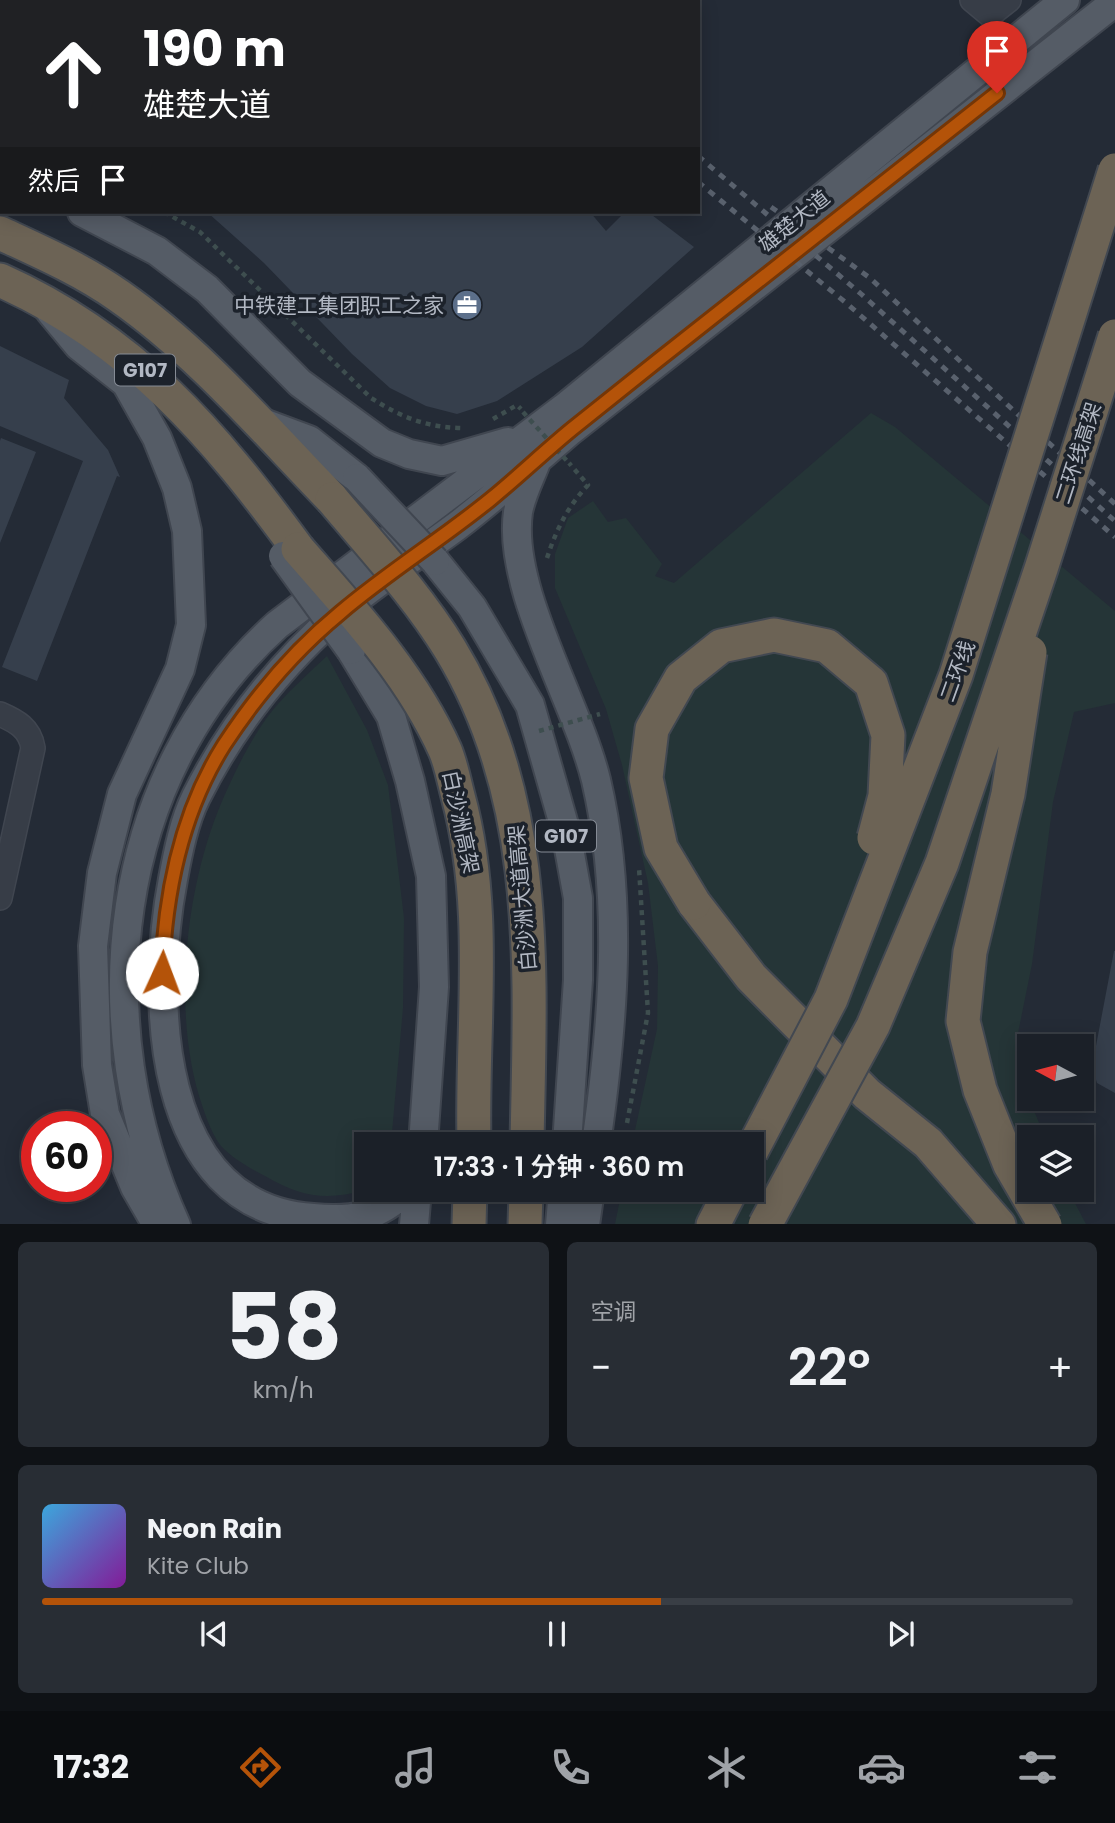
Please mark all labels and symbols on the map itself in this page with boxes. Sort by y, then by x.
pin [967,21,1027,93]
street label: 雄楚大道 [752,183,836,259]
office icon: 中铁建工集团职工之家 [450,288,484,322]
place label: 中铁建工集团职工之家 [234,291,444,320]
road number: G107 [115,354,175,386]
street label: 二环线高架 [1048,399,1108,507]
street label: 二环线 [933,636,981,706]
street label: 白沙洲高架 [436,768,486,876]
road number: G107 [536,820,596,852]
street label: 白沙洲大道高架 [501,824,543,972]
position arrow [125,936,199,1010]
north arrow [1017,1034,1094,1111]
speed limit sign: 60 [21,1111,112,1202]

